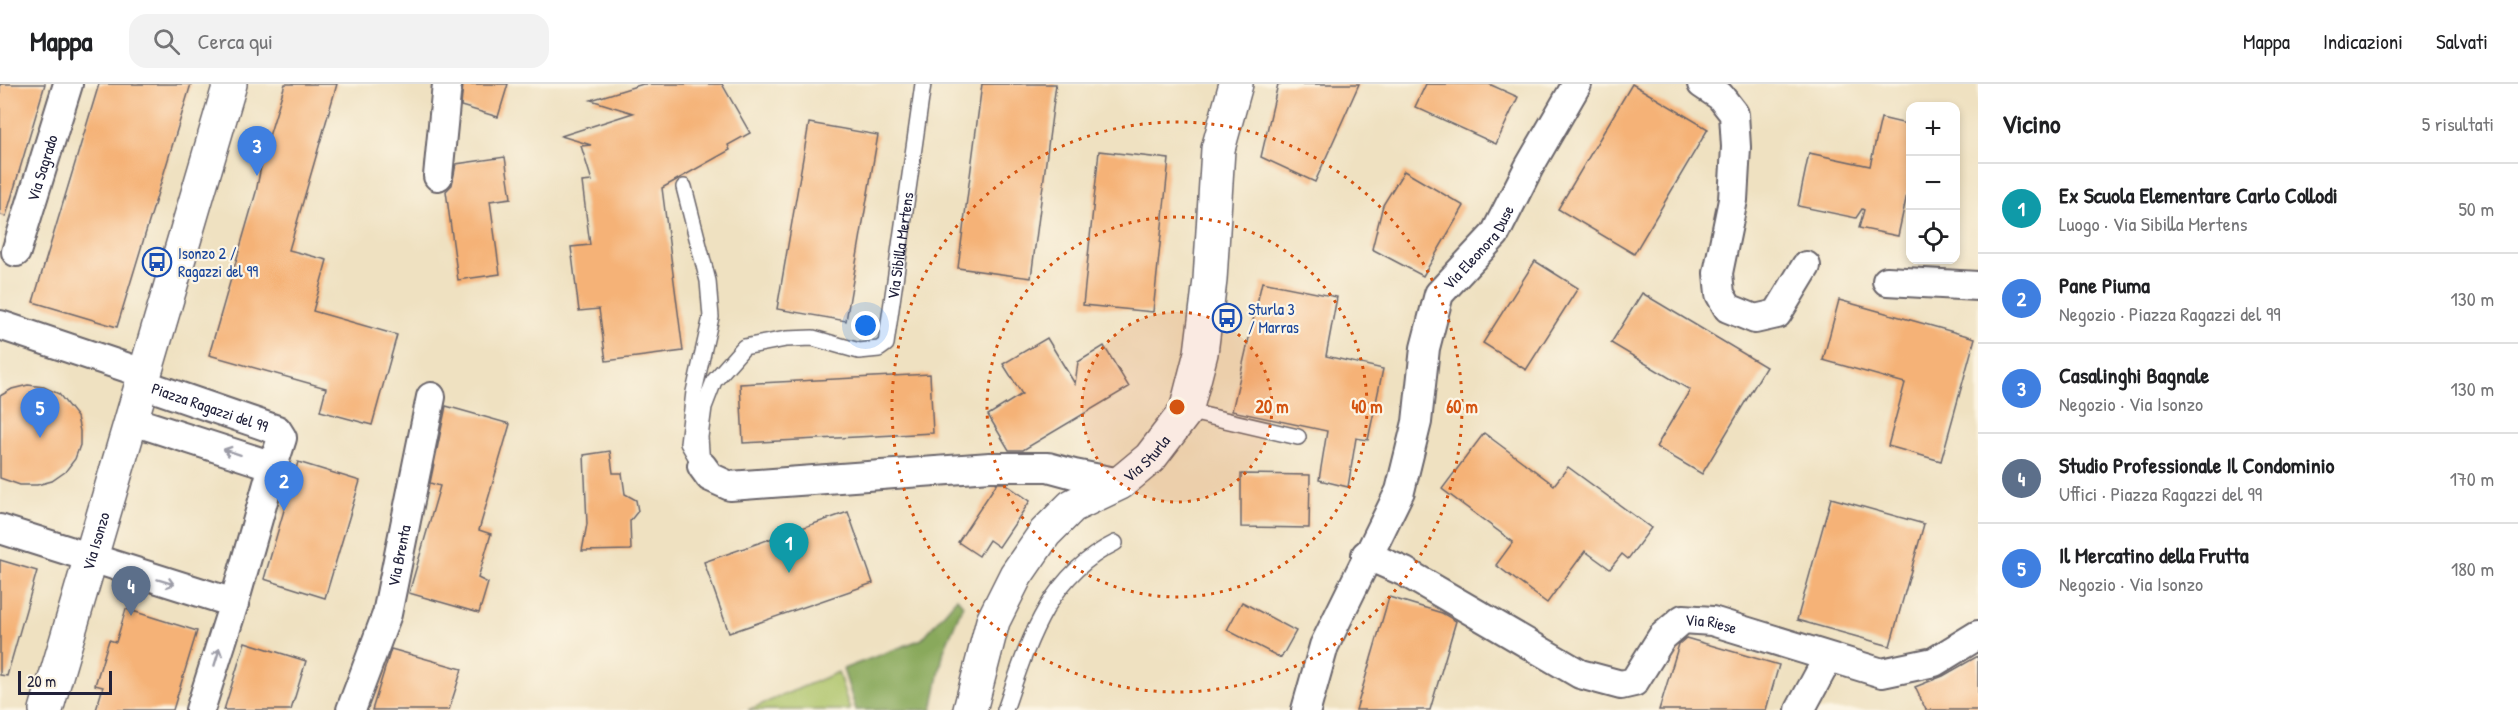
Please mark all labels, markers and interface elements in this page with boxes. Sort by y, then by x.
search box [129,14,549,68]
text: Mappa [30,22,93,60]
icon: search [150,25,183,58]
text: Cerca qui [198,26,273,56]
text: Mappa [2243,27,2290,56]
text: Indicazioni [2323,27,2403,56]
text: Salvati [2436,27,2488,56]
map controls [1906,102,1960,264]
button: + [1906,102,1960,156]
text: Vicino [2002,106,2061,141]
text: 5 risultati [2422,110,2494,137]
pin: 3 [238,126,276,176]
street label: Via Sagrado [21,131,63,204]
button: − [1906,156,1960,210]
text: Ex Scuola Elementare Carlo Collodi [2059,180,2338,210]
street label: Via Sibilla Mertens [881,191,918,301]
text: 1 [2018,195,2025,222]
text: 50 m [2458,195,2494,222]
street label: Via Eleonora Duse [1438,201,1519,294]
button: locate [1906,210,1960,264]
text: Luogo · Via Sibilla Mertens [2059,210,2247,237]
place label: Isonzo 2 / Ragazzi del 99 [178,242,258,282]
bus stop icon: Isonzo 2 / Ragazzi del 99 [141,246,173,278]
text: Pane Piuma [2059,270,2150,300]
text: 2 [2017,285,2026,312]
text: 130 m [2451,285,2494,312]
place label: Sturla 3 / Marras [1248,298,1299,338]
text: Negozio · Piazza Ragazzi del 99 [2059,300,2281,327]
bus stop icon: Sturla 3 / Marras [1211,302,1243,334]
your location [851,311,880,340]
text: Casalinghi Bagnale [2059,360,2209,390]
text: 3 [2017,375,2026,402]
text: 130 m [2451,375,2494,402]
street label: Piazza Ragazzi del 99 [149,377,271,437]
pin: 5 [20,388,60,438]
text: Negozio · Via Isonzo [2059,390,2203,417]
text: 20 m [1256,394,1288,419]
text: 40 m [1351,394,1383,419]
text: 60 m [1446,394,1478,419]
centre of rings [1167,397,1187,417]
street label: Via Sturla [1118,430,1175,487]
one-way arrow [223,446,242,457]
text: Studio Professionale Il Condominio [2059,450,2334,480]
pin: 2 [264,462,304,511]
text: 4 [2018,465,2025,492]
text: 170 m [2450,465,2494,492]
text: Uffici · Piazza Ragazzi del 99 [2059,480,2262,507]
street label: Via Isonzo [77,509,115,573]
street label: Via Brenta [382,523,416,588]
pin: 1 [770,524,808,573]
text: Il Mercatino della Frutta [2059,540,2249,570]
text: 5 [2017,555,2026,582]
text: 180 m [2451,555,2494,582]
pin: 4 [112,566,150,616]
text: Negozio · Via Isonzo [2059,570,2203,597]
one-way arrow [156,577,175,588]
street label: Via Riese [1685,608,1740,639]
one-way arrow [212,648,223,667]
scale bar [18,668,112,696]
text: 20 m [27,670,56,692]

